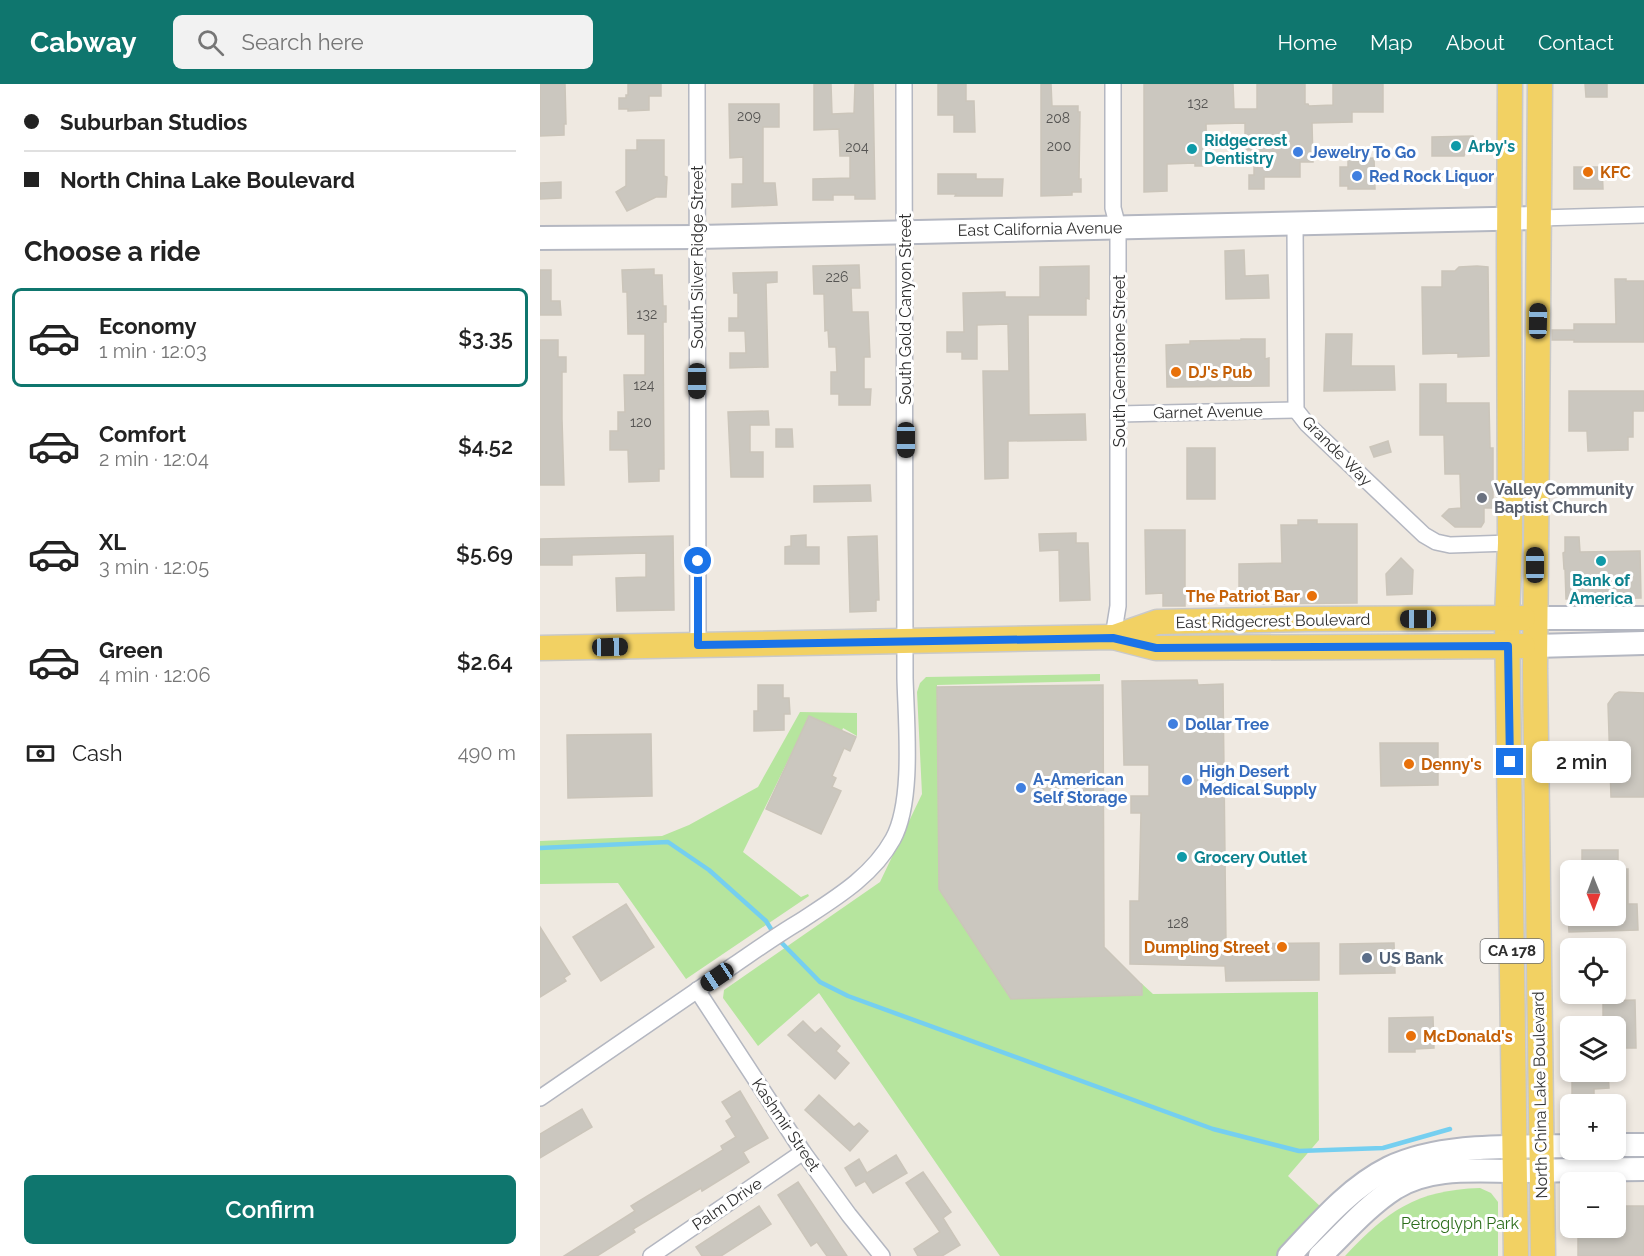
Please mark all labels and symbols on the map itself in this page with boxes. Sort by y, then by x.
house number: 132 [1188,95,1208,111]
house number: 209 [737,108,761,124]
house number: 208 [1046,110,1070,126]
place label: Ridgecrest Dentistry [1204,131,1287,168]
place label: Arby's [1468,137,1515,156]
house number: 200 [1047,138,1071,154]
house number: 204 [845,139,869,155]
marker: Arby's [1449,139,1463,153]
marker: Ridgecrest Dentistry [1185,142,1199,156]
place label: Jewelry To Go [1310,143,1416,162]
marker: Jewelry To Go [1291,145,1305,159]
place label: KFC [1600,163,1631,182]
street label: South Silver Ridge Street [688,165,707,349]
marker: KFC [1581,165,1595,179]
place label: Red Rock Liquor [1369,167,1494,186]
marker: Red Rock Liquor [1350,169,1364,183]
street label: South Gold Canyon Street [896,213,915,405]
street label: East California Avenue [958,218,1122,240]
house number: 226 [825,269,849,285]
street label: South Gemstone Street [1110,274,1129,447]
car [1529,303,1547,339]
house number: 132 [637,306,657,322]
car [688,363,706,399]
place label: DJ's Pub [1188,363,1252,382]
marker: DJ's Pub [1169,365,1183,379]
house number: 124 [634,377,655,393]
street label: Garnet Avenue [1153,402,1263,422]
street label: Grande Way [1298,412,1376,490]
house number: 120 [630,414,652,430]
car [897,422,915,458]
place label: Valley Community Baptist Church [1494,480,1634,517]
marker: Valley Community Baptist Church [1475,491,1489,505]
route start [684,547,711,574]
car [1526,547,1544,583]
marker: Bank of America [1594,554,1608,568]
place label: Bank of America [1569,571,1633,608]
place label: The Patriot Bar [1186,587,1300,606]
marker: The Patriot Bar [1305,589,1319,603]
street label: East Ridgecrest Boulevard [1175,610,1371,632]
car [1400,610,1436,628]
car [592,638,628,656]
place label: Dollar Tree [1185,715,1269,734]
marker: Dollar Tree [1166,717,1180,731]
callout: 2 min [1531,741,1630,783]
route end [1496,748,1523,775]
place label: Denny's [1421,755,1482,774]
marker: Denny's [1402,757,1416,771]
place label: High Desert Medical Supply [1199,762,1317,799]
place label: A-American Self Storage [1033,770,1128,807]
marker: High Desert Medical Supply [1180,773,1194,787]
marker: A-American Self Storage [1014,781,1028,795]
place label: Grocery Outlet [1194,848,1307,867]
marker: Grocery Outlet [1175,850,1189,864]
north arrow [1560,860,1626,926]
house number: 128 [1167,915,1189,931]
place label: Dumpling Street [1144,938,1270,957]
road number: CA 178 [1480,939,1544,963]
marker: Dumpling Street [1275,940,1289,954]
place label: US Bank [1379,949,1443,968]
marker: US Bank [1360,951,1374,965]
car [697,959,737,995]
street label: North China Lake Boulevard [1529,991,1551,1199]
place label: McDonald's [1423,1027,1513,1046]
marker: McDonald's [1404,1029,1418,1043]
street label: Kashmir Street [748,1075,824,1176]
street label: Palm Drive [689,1174,765,1234]
park label: Petroglyph Park [1401,1214,1519,1233]

